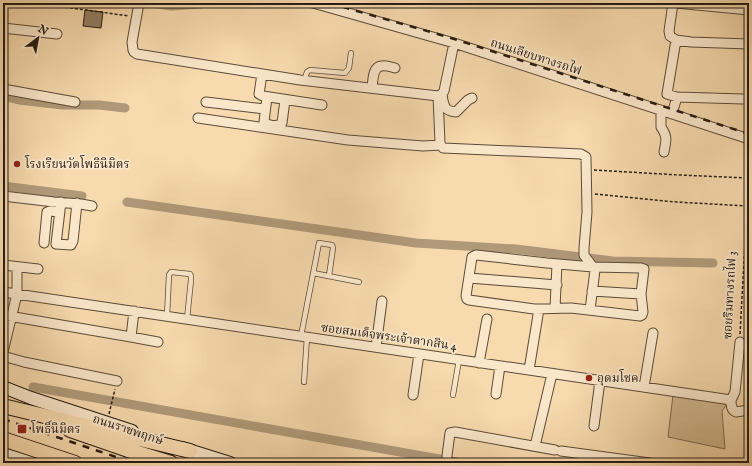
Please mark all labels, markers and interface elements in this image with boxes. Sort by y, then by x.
north arrow [18,18,58,58]
text: N [34,21,51,39]
street label: ถนนเลียบทางรถไฟ [489,33,584,79]
place label: โรงเรียนวัดโพธินิมิตร [24,155,130,172]
marker: โรงเรียนวัดโพธินิมิตร [12,159,22,169]
street label: ซอยริมทางรถไฟ 3 [718,250,740,339]
street label: ซอยสมเด็จพระเจ้าตากสิน 4 [320,319,458,354]
place label: อุดมโชค [597,369,639,386]
marker: อุดมโชค [584,373,594,383]
street label: ถนนราชพฤกษ์ [91,411,166,449]
place label: โพธิ์นิมิตร [30,420,80,437]
marker: โพธิ์นิมิตร [16,423,28,435]

